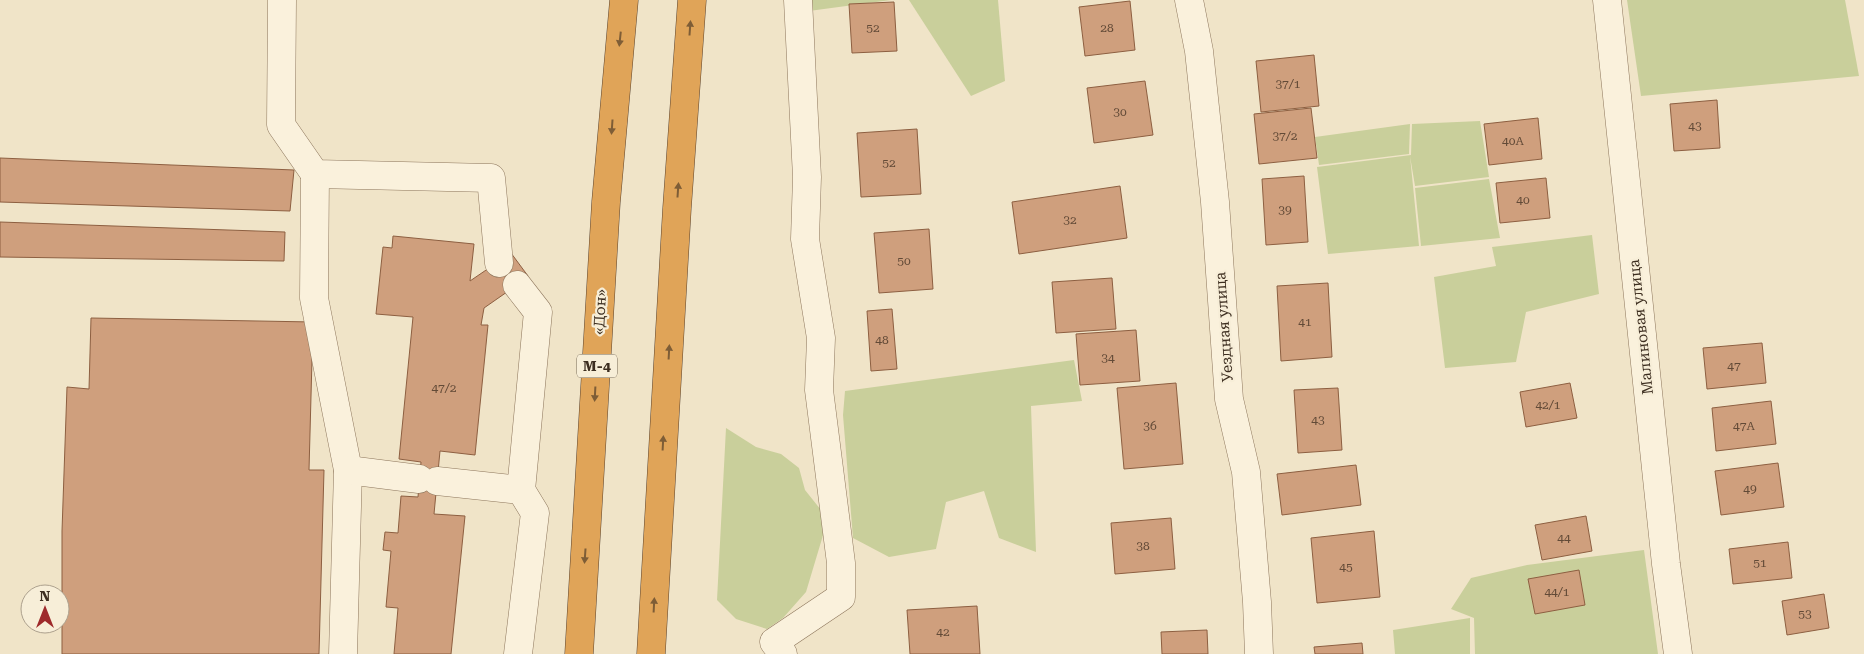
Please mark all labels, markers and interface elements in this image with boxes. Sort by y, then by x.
one-way arrow [686,19,694,35]
house number: 52 [866,21,880,35]
house number: 28 [1100,21,1114,35]
one-way arrow [616,31,624,47]
house number: 37/1 [1275,77,1301,91]
house number: 30 [1113,105,1127,119]
one-way arrow [608,119,616,135]
house number: 43 [1688,119,1702,133]
house number: 37/2 [1272,129,1298,143]
house number: 40А [1502,134,1525,148]
house number: 52 [882,156,896,170]
one-way arrow [674,181,682,197]
house number: 40 [1516,193,1530,207]
house number: 39 [1278,203,1292,217]
house number: 32 [1063,213,1077,227]
house number: 50 [897,254,911,268]
street label: Малиновая улица [1625,259,1657,395]
street label: Уездная улица [1211,271,1237,383]
street label: «Дон» [590,289,610,335]
house number: 41 [1298,315,1312,329]
house number: 48 [875,333,889,347]
one-way arrow [665,344,673,360]
house number: 34 [1101,351,1115,365]
road number: М-4 [577,354,617,378]
house number: 47 [1727,359,1741,373]
house number: 47/2 [431,381,457,395]
one-way arrow [591,386,599,402]
house number: 42/1 [1535,398,1561,412]
house number: 43 [1311,413,1325,427]
house number: 36 [1143,419,1157,433]
house number: 47А [1733,419,1756,433]
one-way arrow [660,435,668,451]
house number: 49 [1743,482,1757,496]
house number: 44 [1557,531,1571,545]
house number: 38 [1136,539,1150,553]
one-way arrow [581,548,589,564]
house number: 51 [1753,556,1767,570]
house number: 45 [1339,560,1353,574]
north arrow [20,584,70,634]
house number: 44/1 [1544,585,1570,599]
text: N [40,588,51,604]
one-way arrow [651,597,659,613]
house number: 53 [1798,607,1812,621]
house number: 42 [936,625,950,639]

